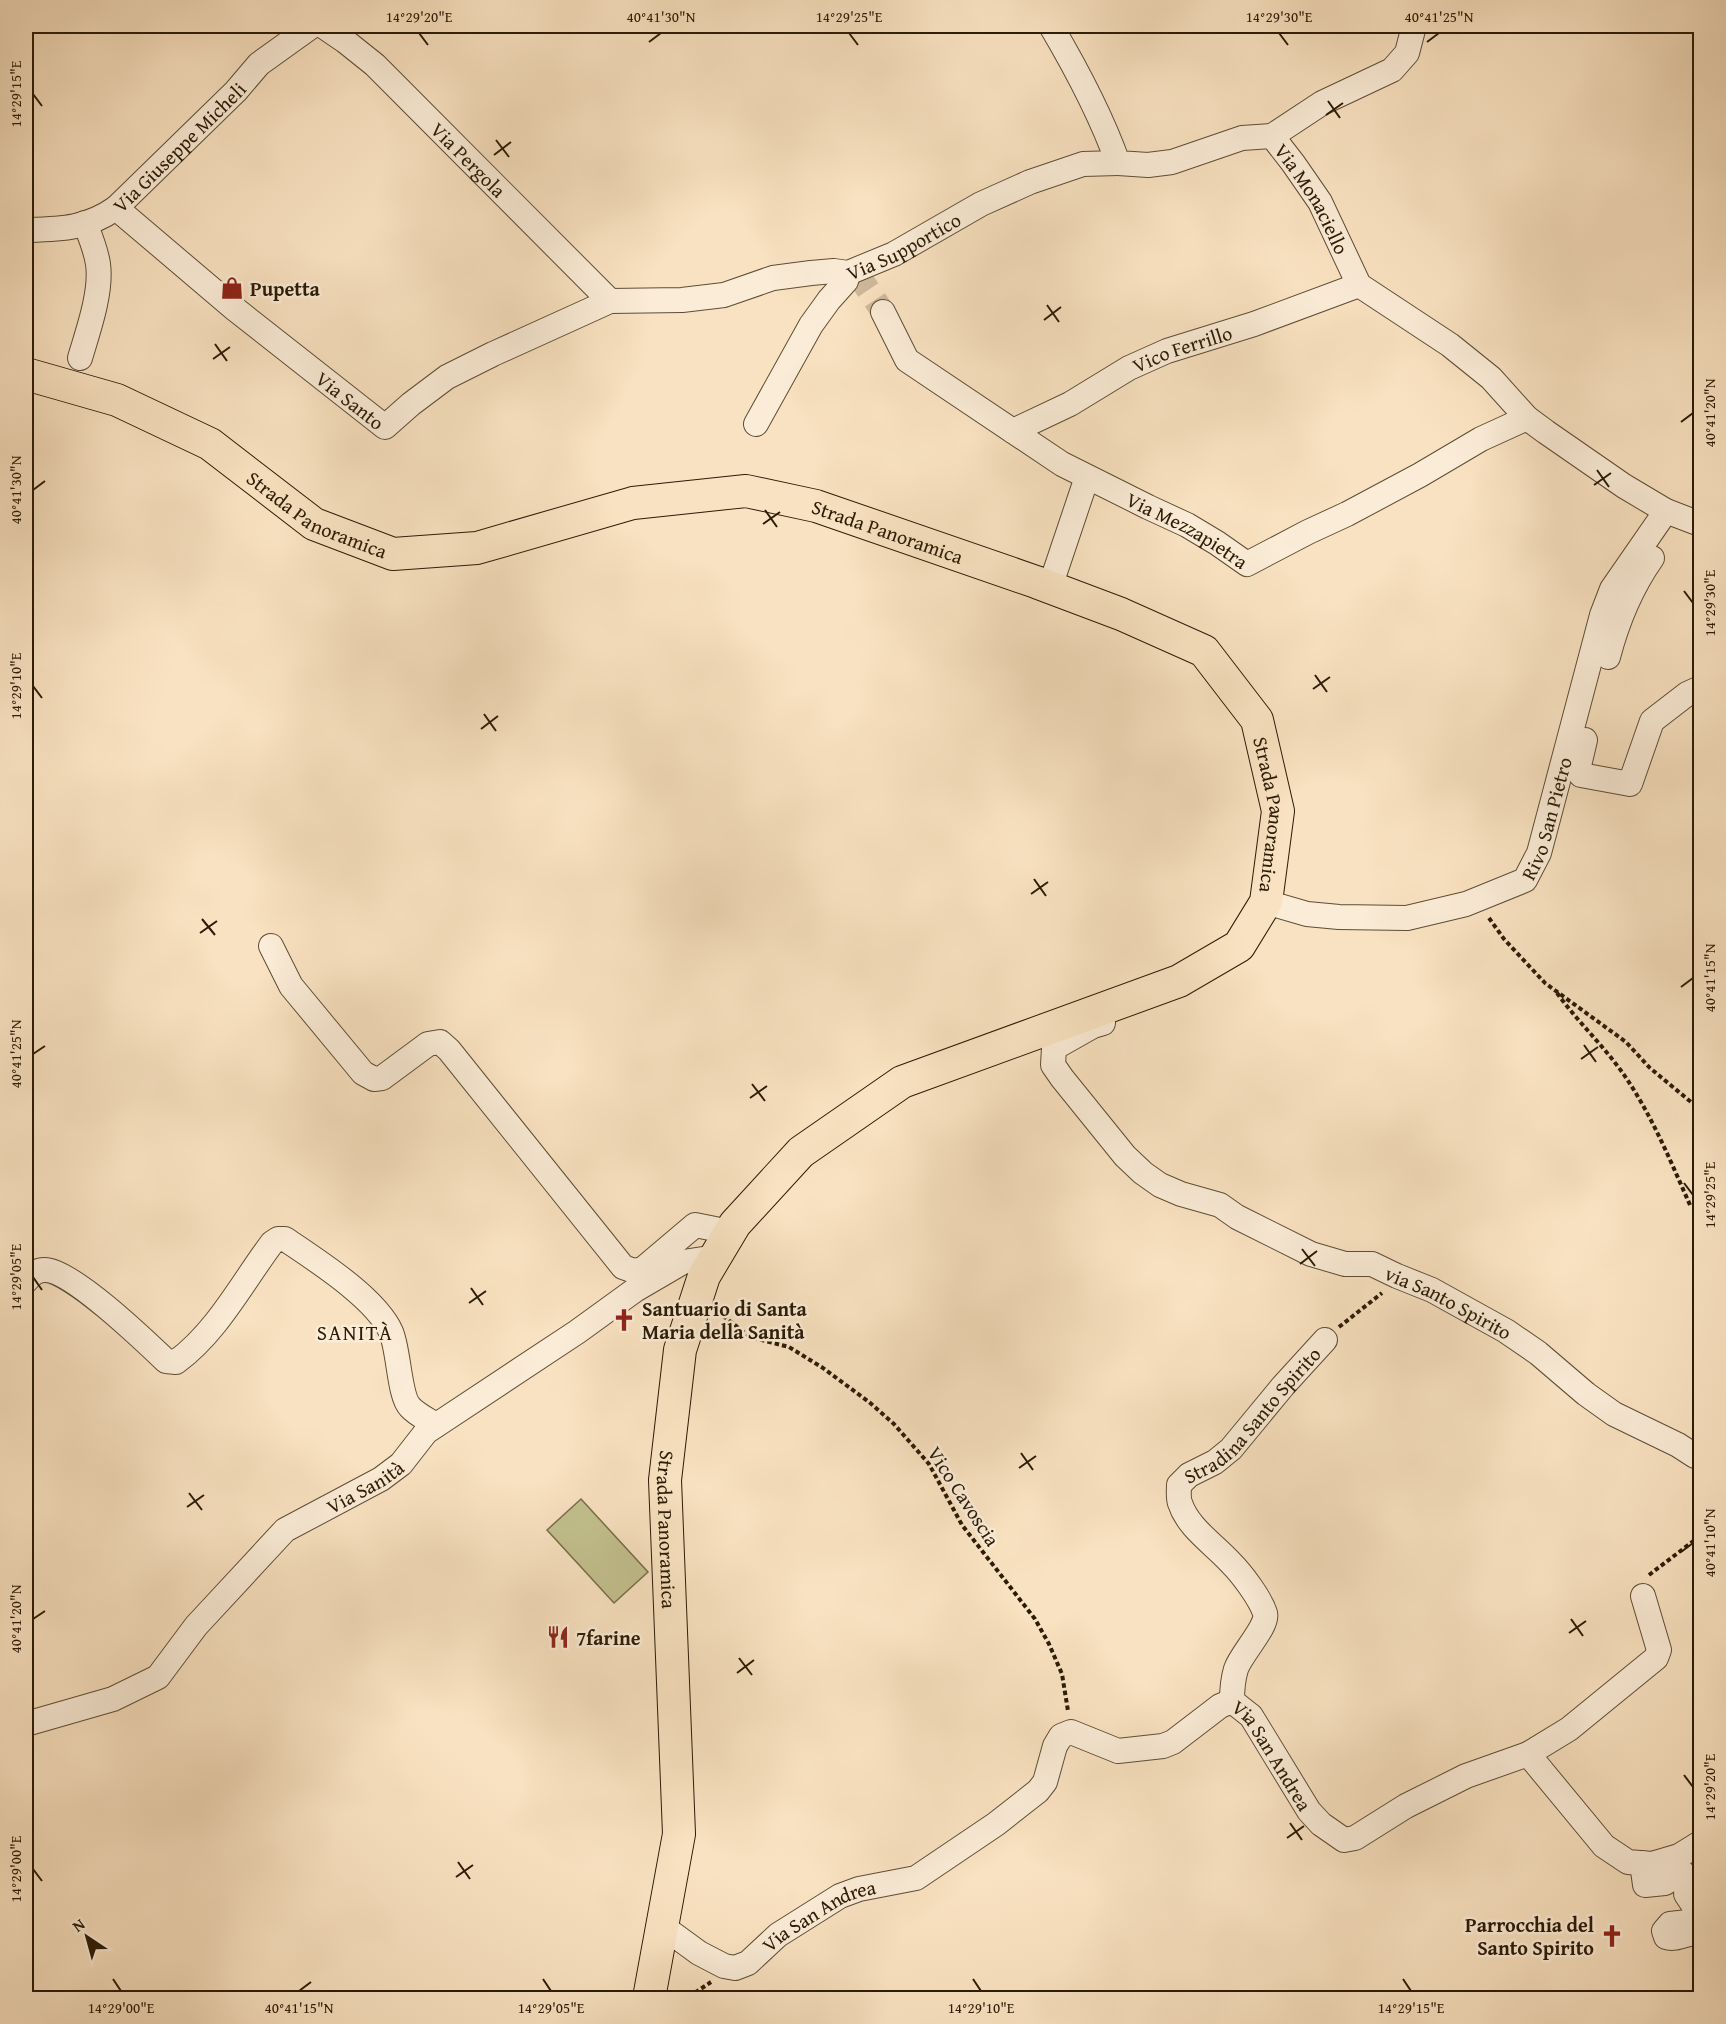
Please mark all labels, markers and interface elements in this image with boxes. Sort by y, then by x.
text: 14°29'20"E [386,6,453,27]
text: 40°41'30"N [627,6,696,27]
text: 14°29'25"E [816,6,883,27]
text: 14°29'30"E [1246,6,1313,27]
text: 40°41'25"N [1405,6,1474,27]
text: 14°29'15"E [5,60,26,127]
street label: Via Giuseppe Micheli [106,75,253,219]
street label: Via Pergola [425,115,513,204]
street label: Via Monaciello [1268,137,1357,259]
street label: Via Supportico [842,204,966,287]
place label: Pupetta [250,274,320,303]
shop icon: Pupetta [219,275,245,301]
street label: Vico Ferrillo [1127,317,1236,379]
street label: Via Santo [310,364,391,436]
text: 40°41'20"N [1699,378,1720,447]
text: 40°41'30"N [5,455,26,524]
street label: Strada Panoramica [241,463,392,565]
street label: Via Mezzapietra [1122,484,1255,576]
street label: Strada Panoramica [808,491,968,571]
text: 14°29'30"E [1699,569,1720,636]
text: 14°29'10"E [5,652,26,719]
street label: Strada Panoramica [1247,734,1293,895]
street label: Rivo San Pietro [1513,754,1578,885]
text: 40°41'15"N [1699,943,1720,1012]
text: 40°41'25"N [5,1019,26,1088]
text: 14°29'25"E [1699,1161,1720,1228]
text: 14°29'05"E [5,1243,26,1310]
street label: via Santo Spirito [1380,1258,1518,1346]
place label: Santuario di Santa Maria della Sanità [642,1294,808,1346]
church icon: Santuario di Santa Maria della Sanità [611,1307,637,1333]
district label: SANITÀ [317,1317,393,1348]
street label: Stradina Santo Spirito [1178,1340,1327,1490]
street label: Vico Cavoscia [921,1440,1007,1552]
street label: Strada Panoramica [650,1449,685,1610]
street label: Via Sanità [321,1452,410,1520]
text: 40°41'10"N [1699,1508,1720,1577]
text: 40°41'20"N [5,1584,26,1653]
place label: 7farine [576,1623,641,1652]
restaurant icon: 7farine [545,1624,571,1650]
street label: Via San Andrea [1226,1692,1320,1816]
text: 14°29'20"E [1699,1753,1720,1820]
text: 14°29'00"E [5,1835,26,1902]
street label: Via San Andrea [755,1872,879,1958]
north arrow [57,1907,117,1967]
place label: Parrocchia del Santo Spirito [1465,1910,1594,1962]
text: N [67,1912,90,1938]
church icon: Parrocchia del Santo Spirito [1599,1923,1625,1949]
text: 14°29'00"E [88,1997,155,2018]
text: 40°41'15"N [265,1997,334,2018]
text: 14°29'05"E [518,1997,585,2018]
text: 14°29'10"E [948,1997,1015,2018]
text: 14°29'15"E [1378,1997,1445,2018]

